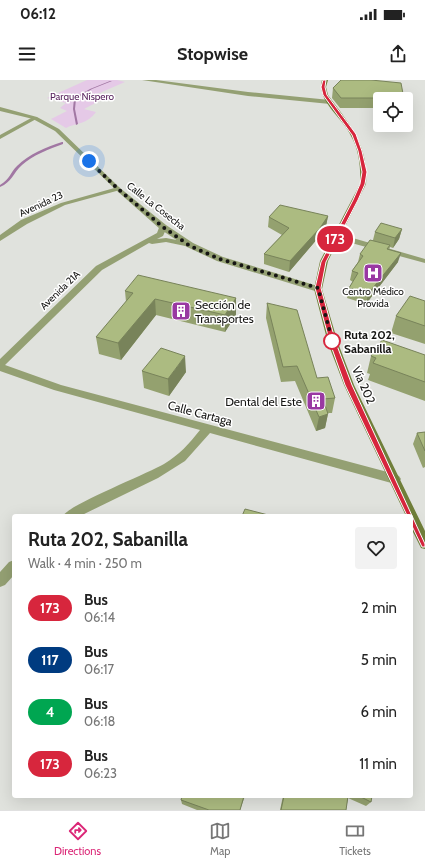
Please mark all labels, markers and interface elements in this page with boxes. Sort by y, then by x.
text: 06:12 [20,5,56,23]
icon: menu [16,43,38,65]
text: Stopwise [177,43,248,65]
icon: share [387,43,409,65]
park label: Parque Níspero [50,90,115,103]
map controls [373,92,413,132]
button: locate [373,92,413,132]
your location [79,151,99,171]
street label: Calle La Cosecha [124,179,188,233]
street label: Avenida 23 [17,188,65,220]
line badge: 173 [312,226,358,252]
text: 173 [325,230,345,248]
hospital icon: Centro Médico Provida [362,262,384,284]
street label: Avenida 21A [37,267,83,312]
place label: Centro Médico Provida [342,285,404,310]
place label: Sección de Transportes [195,297,254,326]
building icon: Sección de Transportes [170,300,192,322]
place label: Ruta 202, Sabanilla [344,327,395,356]
marker: Ruta 202, Sabanilla [323,332,341,350]
street label: Vía 202 [349,364,379,406]
building icon: Dental del Este [305,390,327,412]
place label: Dental del Este [225,394,302,409]
street label: Calle Cartaga [166,397,234,429]
button: heart [355,527,397,569]
text: Ruta 202, Sabanilla [28,528,188,551]
text: Walk · 4 min · 250 m [28,555,142,571]
text: Bus [84,591,108,609]
text: 173 [40,599,60,617]
text: 2 min [361,599,397,617]
text: 06:14 [84,609,115,625]
text: Bus [84,643,108,661]
text: 117 [41,651,59,669]
text: 5 min [361,651,397,669]
text: 06:17 [84,661,114,677]
text: Bus [84,695,108,713]
text: 4 [46,703,54,721]
text: 6 min [360,703,397,721]
text: 06:18 [84,713,115,729]
text: Bus [84,747,108,765]
text: 173 [40,755,60,773]
text: 11 min [359,755,397,773]
text: 06:23 [84,765,117,781]
tab: Directions [54,820,101,858]
tab: Map [209,820,231,858]
tab: Tickets [339,820,371,858]

